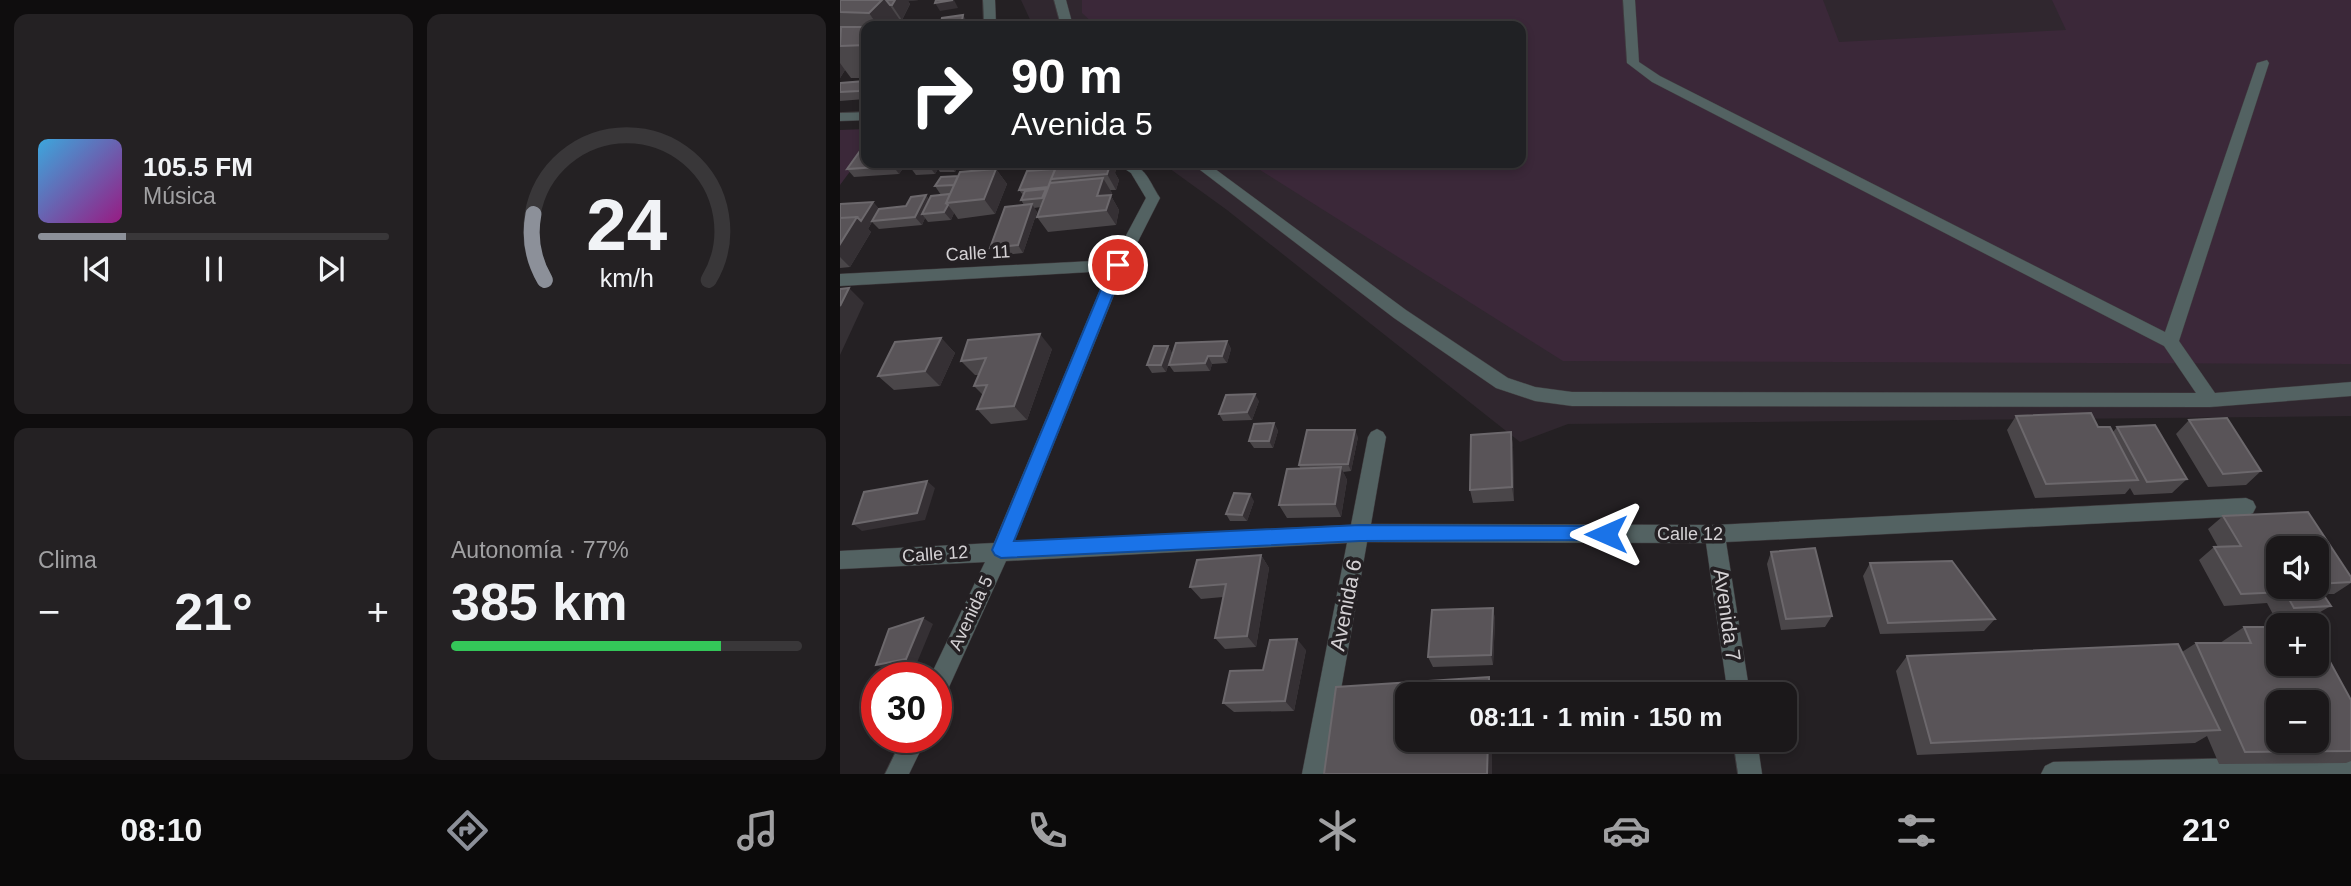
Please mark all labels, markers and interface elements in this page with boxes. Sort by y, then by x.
icon: right [896,49,987,140]
text: 90 m [1011,49,1123,103]
text: Avenida 5 [1011,106,1153,142]
text: 105.5 FM [143,152,253,182]
text: Música [143,183,216,209]
text: 24 [586,184,667,265]
pin [1088,235,1148,295]
street label: Calle 11 [945,241,1011,265]
icon: arrive [1099,246,1137,284]
icon: previous [78,250,116,288]
icon: pause [195,250,233,288]
icon: next [312,250,350,288]
text: km/h [599,264,654,292]
position arrow [1569,497,1643,571]
street label: Calle 12 [1657,524,1723,544]
map controls [2266,536,2329,753]
button: sound [2266,536,2329,599]
text: Autonomía · 77% [451,537,629,563]
street label: Calle 12 [901,542,969,566]
text: Clima [38,547,97,573]
street label: Avenida 6 [1325,557,1366,653]
street label: Avenida 7 [1710,567,1745,663]
text: 385 km [451,573,627,631]
street label: Avenida 5 [945,573,997,653]
text: 21° [174,583,253,641]
text: − [38,591,60,633]
text: + [367,591,389,633]
button: + [2266,613,2329,676]
speed limit sign: 30 [861,662,952,753]
button: − [2266,690,2329,753]
text: 08:11 · 1 min · 150 m [1470,702,1722,732]
icon: directions [443,806,492,855]
icon: music [733,806,782,855]
icon: phone [1023,806,1072,855]
icon: climate [1313,806,1362,855]
icon: car [1602,806,1651,855]
icon: filters [1892,806,1941,855]
text: 08:10 [120,812,202,848]
text: 21° [2182,812,2231,848]

